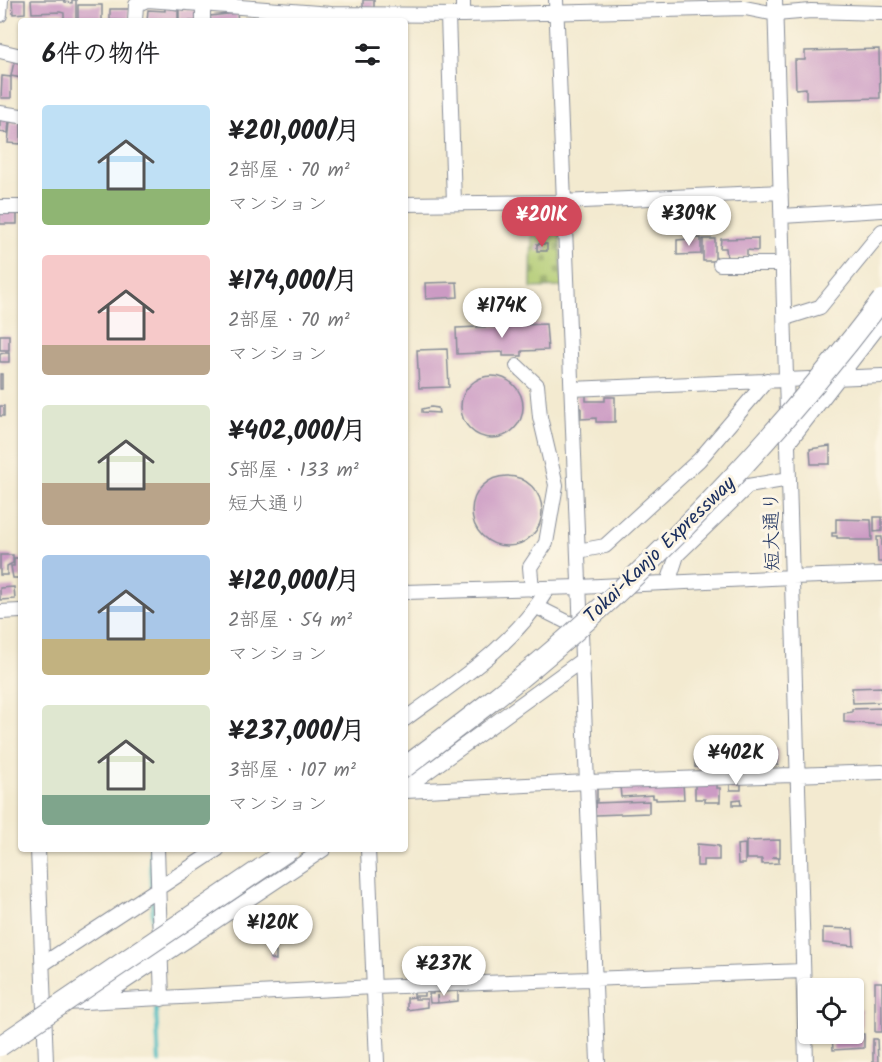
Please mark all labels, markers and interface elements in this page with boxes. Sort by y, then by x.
text: 6件の物件 [42,34,160,76]
icon: filters [351,38,384,71]
text: ¥201,000/月 [228,111,361,153]
icon: home [90,129,162,201]
text: 2部屋 · 70 m² [228,155,350,187]
text: マンション [228,189,327,221]
pin: ¥309K [647,196,731,247]
pin: ¥201K [500,197,584,248]
text: ¥309K [661,199,717,231]
text: ¥201K [516,200,568,232]
text: ¥174,000/月 [228,261,358,303]
icon: home [90,279,162,351]
pin: ¥174K [460,288,544,339]
text: ¥174K [477,291,527,323]
text: 2部屋 · 70 m² [228,305,350,337]
text: マンション [228,339,327,371]
text: ¥402,000/月 [228,411,367,453]
icon: home [90,429,162,501]
text: 5部屋 · 133 m² [228,455,359,487]
street label: Tokai-Kanjo Expressway [577,469,744,632]
text: 短大通り [228,489,308,521]
street label: 短大通り [756,491,790,571]
text: ¥120,000/月 [228,561,361,603]
icon: home [90,579,162,651]
text: 2部屋 · 54 m² [228,605,352,637]
text: マンション [228,639,327,671]
text: ¥237,000/月 [228,711,366,753]
icon: home [90,729,162,801]
pin: ¥402K [694,735,778,786]
text: ¥402K [707,738,765,770]
text: 3部屋 · 107 m² [228,755,356,787]
text: マンション [228,789,327,821]
pin: ¥120K [231,905,315,956]
text: ¥120K [247,908,299,940]
pin: ¥237K [402,946,486,997]
text: ¥237K [416,949,472,981]
map controls [798,978,864,1044]
button: locate [798,978,864,1044]

